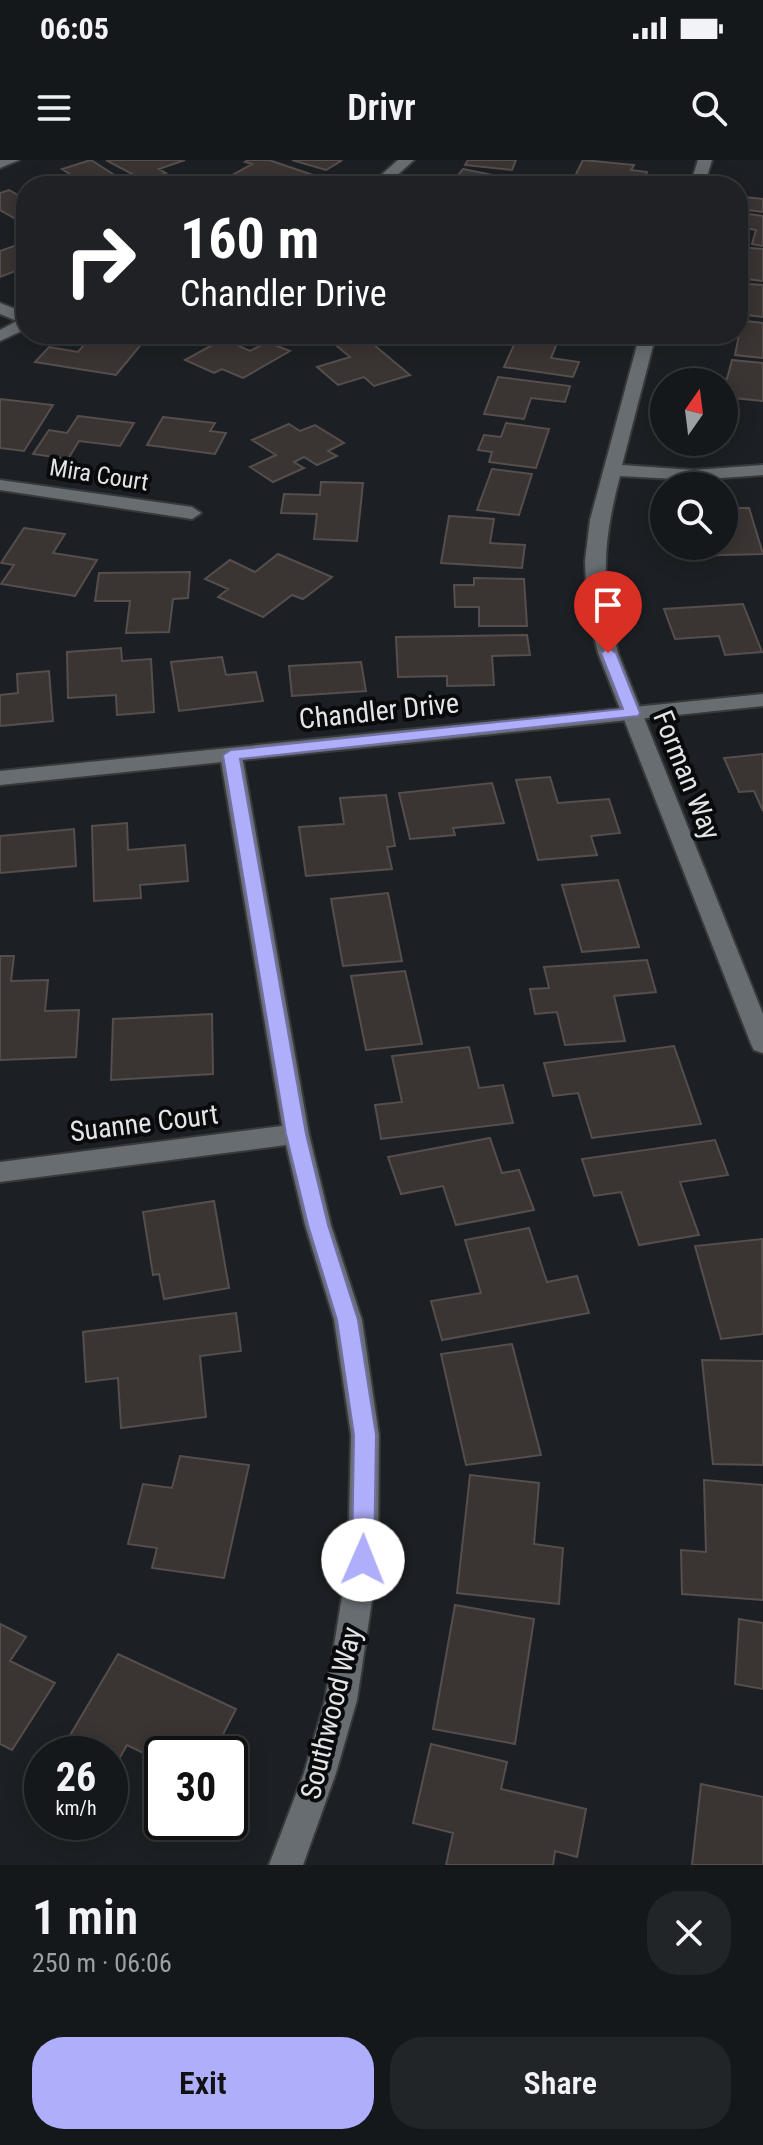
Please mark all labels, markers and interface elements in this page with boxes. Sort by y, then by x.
text: 06:05 [40,11,109,46]
icon: menu [32,86,76,130]
icon: search [687,86,731,130]
text: Drivr [347,87,416,129]
text: 160 m [180,206,319,272]
icon: right [48,208,152,312]
text: Chandler Drive [180,273,387,315]
north arrow [650,368,738,456]
map controls [650,368,738,560]
street label: Mira Court [48,453,150,497]
button: search [650,472,738,560]
pin [574,571,642,653]
icon: arrive [586,583,630,627]
street label: Chandler Drive [297,686,461,736]
street label: Forman Way [646,706,728,845]
street label: Suanne Court [68,1098,220,1148]
position arrow [321,1518,405,1602]
street label: Southwood Way [294,1623,368,1803]
speed limit sign: 30 [144,1736,248,1840]
text: 26 [56,1754,96,1801]
text: km/h [55,1796,97,1820]
text: 1 min [32,1889,138,1946]
button: close [647,1891,731,1975]
text: 250 m · 06:06 [32,1948,172,1978]
button: Exit [32,2037,374,2129]
button: Share [390,2037,731,2129]

